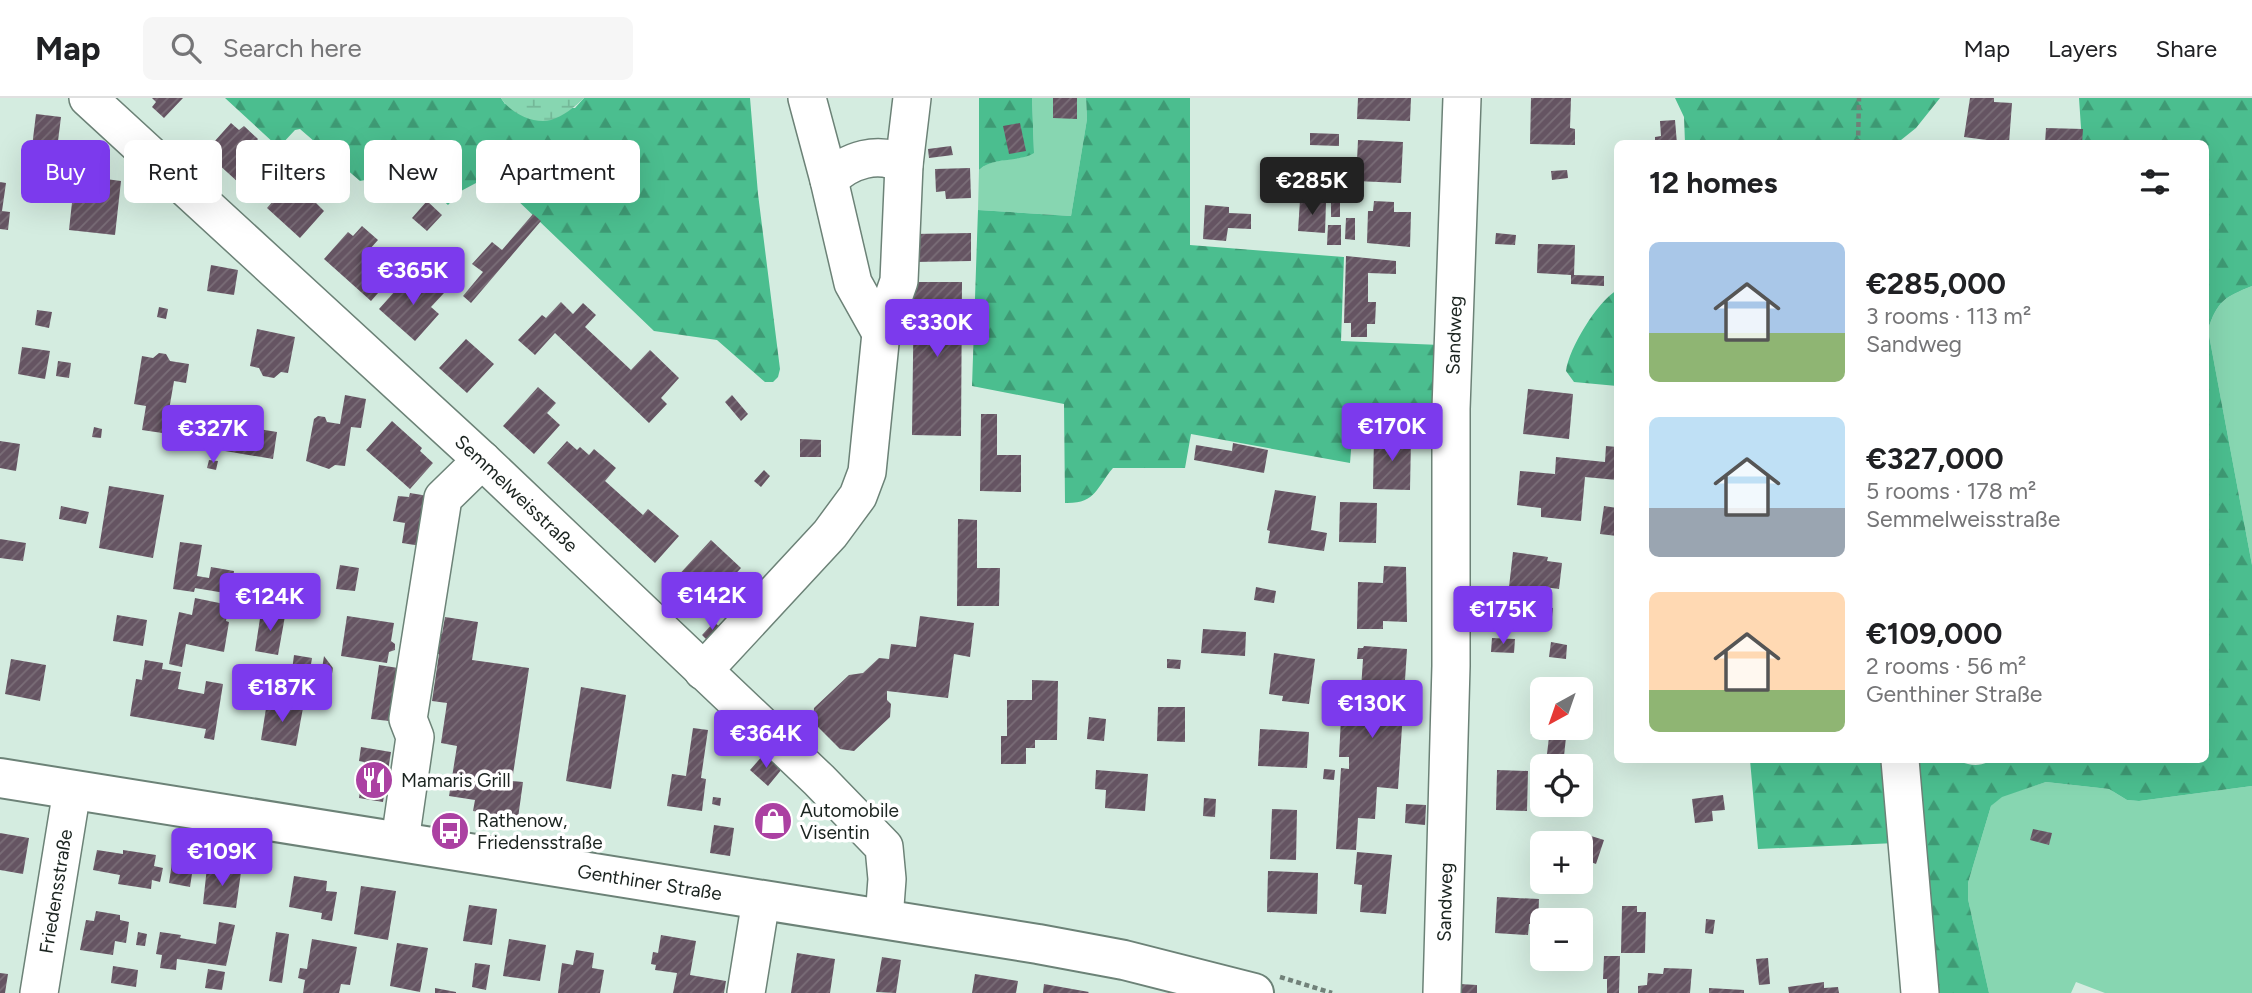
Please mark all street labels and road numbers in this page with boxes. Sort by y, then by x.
street label: Sandweg [1441,295,1467,375]
street label: Semmelweisstraße [450,430,583,557]
street label: Friedensstraße [34,827,77,955]
street label: Genthiner Straße [576,859,724,905]
street label: Sandweg [1432,862,1457,942]

